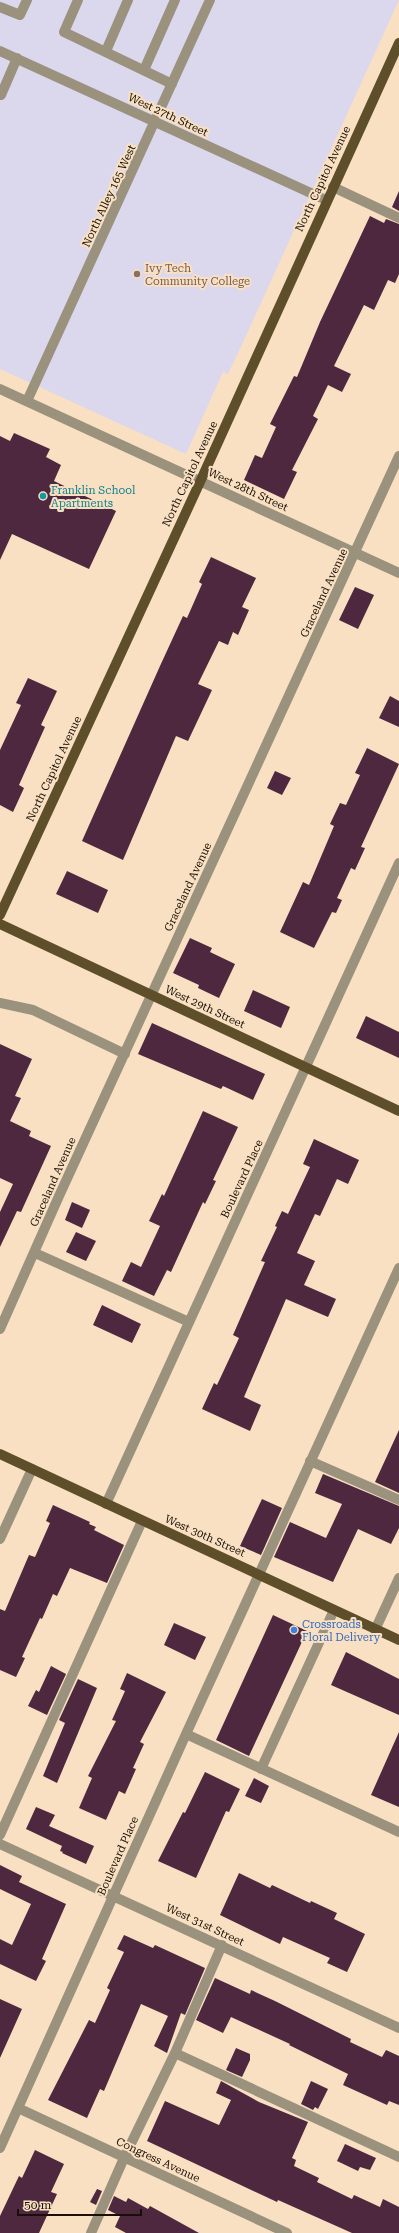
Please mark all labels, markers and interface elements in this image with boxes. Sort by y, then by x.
street label: West 27th Street [126,91,210,139]
street label: North Capitol Avenue [293,124,353,234]
street label: North Alley 165 West [80,143,138,249]
place label: Ivy Tech Community College [145,262,250,288]
marker: Ivy Tech Community College [132,269,142,279]
street label: North Capitol Avenue [160,419,220,529]
street label: West 28th Street [206,466,290,514]
place label: Franklin School Apartments [51,484,136,510]
marker: Franklin School Apartments [38,491,48,501]
street label: Graceland Avenue [298,546,350,640]
street label: North Capitol Avenue [24,714,84,824]
street label: Graceland Avenue [162,840,214,934]
street label: West 29th Street [163,983,247,1031]
street label: Graceland Avenue [27,1135,79,1229]
street label: Boulevard Place [218,1138,266,1220]
street label: West 30th Street [163,1512,247,1560]
place label: Crossroads Floral Delivery [302,1618,381,1644]
marker: Crossroads Floral Delivery [289,1625,299,1635]
street label: Boulevard Place [95,1814,141,1898]
street label: West 31st Street [164,1901,246,1949]
street label: Congress Avenue [114,2135,202,2185]
scale bar [18,2191,141,2217]
text: 50 m [24,2198,51,2212]

